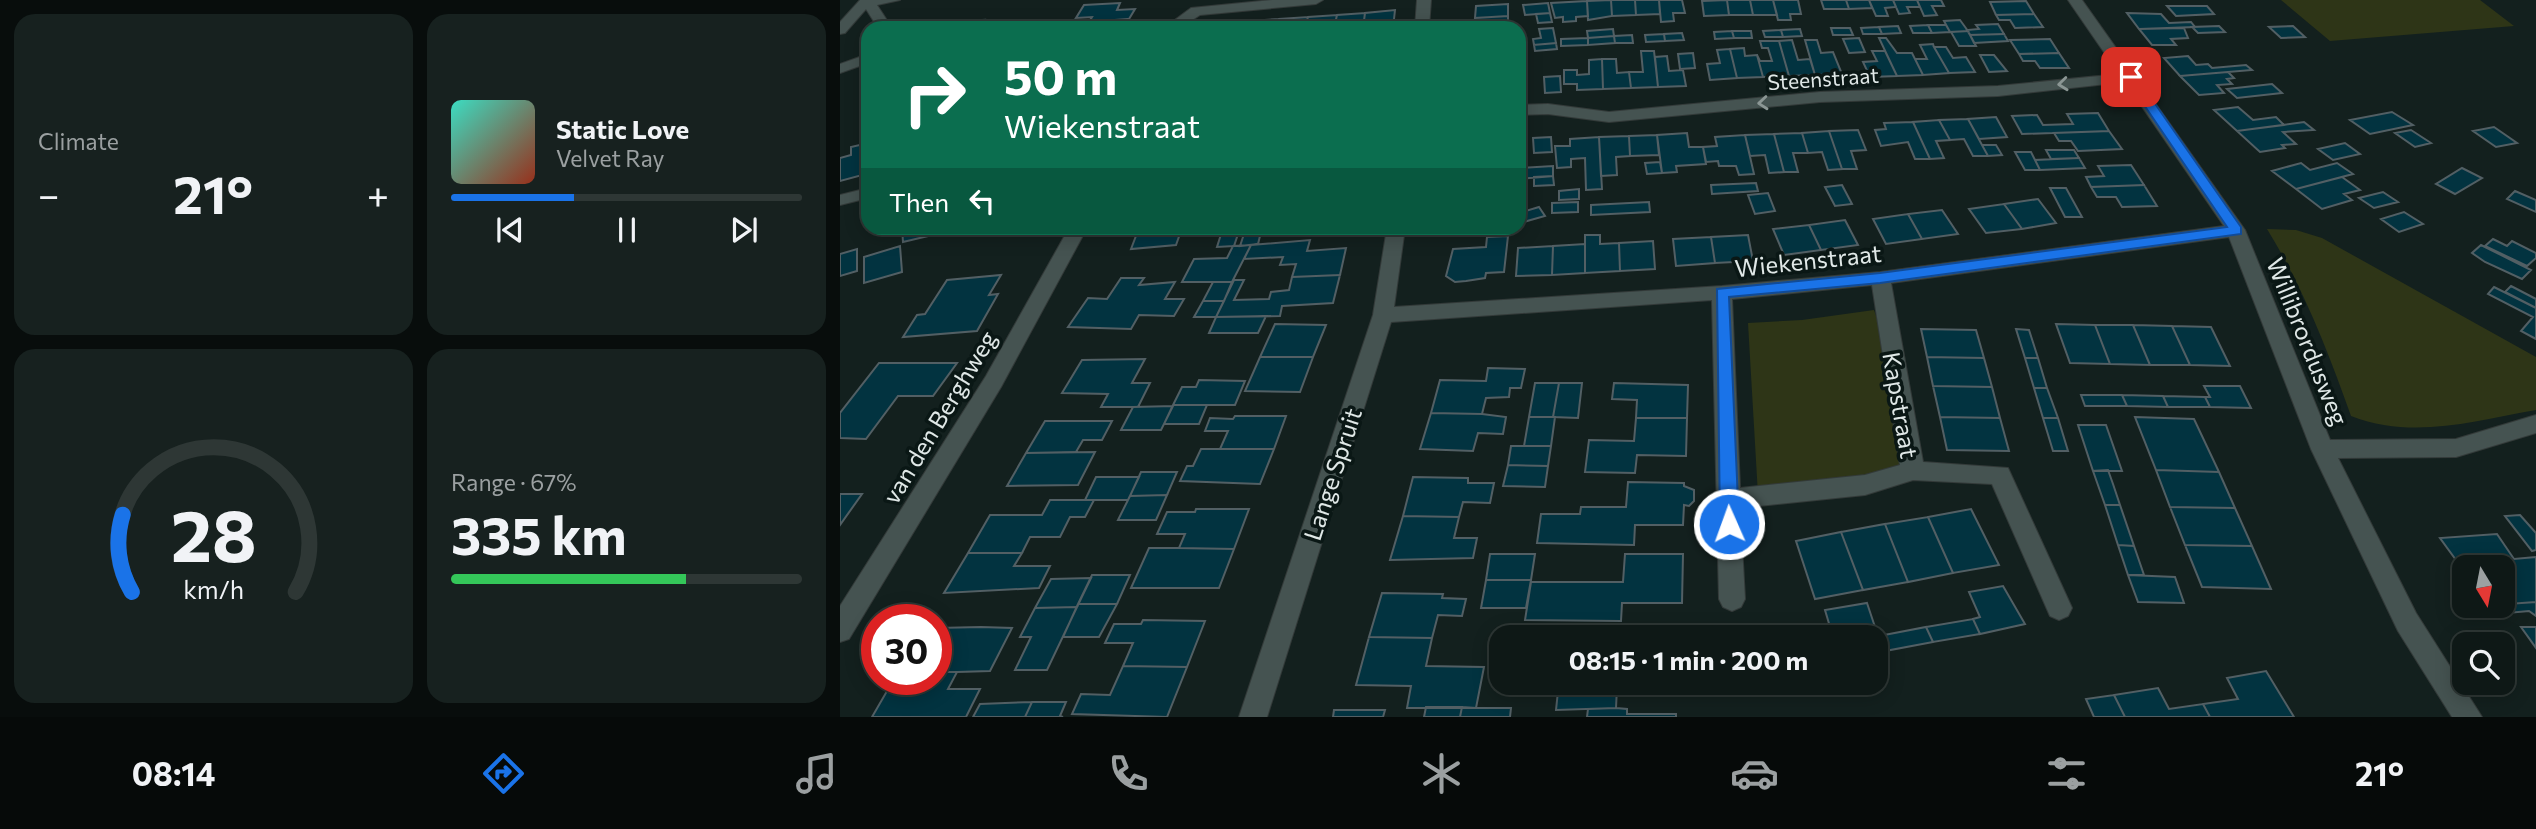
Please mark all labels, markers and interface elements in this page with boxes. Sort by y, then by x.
text: 50 m [1004,45,1117,105]
pin [2101,47,2161,107]
icon: right [889,49,980,140]
icon: arrive [2112,58,2150,96]
street label: Steenstraat [1766,62,1880,94]
one-way arrow [2057,77,2069,92]
one-way arrow [1757,95,1768,110]
text: Wiekenstraat [1004,105,1200,145]
text: Static Love [556,113,689,144]
text: Climate [38,127,119,155]
text: Velvet Ray [556,144,664,172]
text: 21° [173,161,253,225]
text: − [38,170,60,217]
text: + [367,170,389,217]
icon: left [963,182,1001,220]
text: Then [889,186,949,217]
icon: previous [491,211,529,249]
icon: pause [608,211,646,249]
icon: next [725,211,763,249]
street label: Wiekenstraat [1733,238,1883,282]
street label: Willibrordusweg [2261,253,2355,429]
street label: van den Berghweg [876,325,1002,509]
street label: Kapstraat [1877,349,1925,461]
street label: Lange Spruit [1297,404,1367,544]
text: Range · 67% [451,468,576,496]
position arrow [1692,487,1766,561]
text: 28 [171,488,257,577]
text: 335 km [451,502,627,566]
north arrow [2452,555,2515,618]
map controls [2452,555,2515,695]
text: km/h [183,574,244,604]
speed limit sign: 30 [861,604,952,695]
button: search [2452,632,2515,695]
text: 08:15 · 1 min · 200 m [1569,644,1808,675]
icon: directions [479,749,528,798]
icon: music [792,749,841,798]
icon: phone [1104,749,1153,798]
icon: climate [1417,749,1466,798]
icon: car [1730,749,1779,798]
icon: filters [2042,749,2091,798]
text: 08:14 [132,753,215,793]
text: 21° [2355,753,2404,793]

